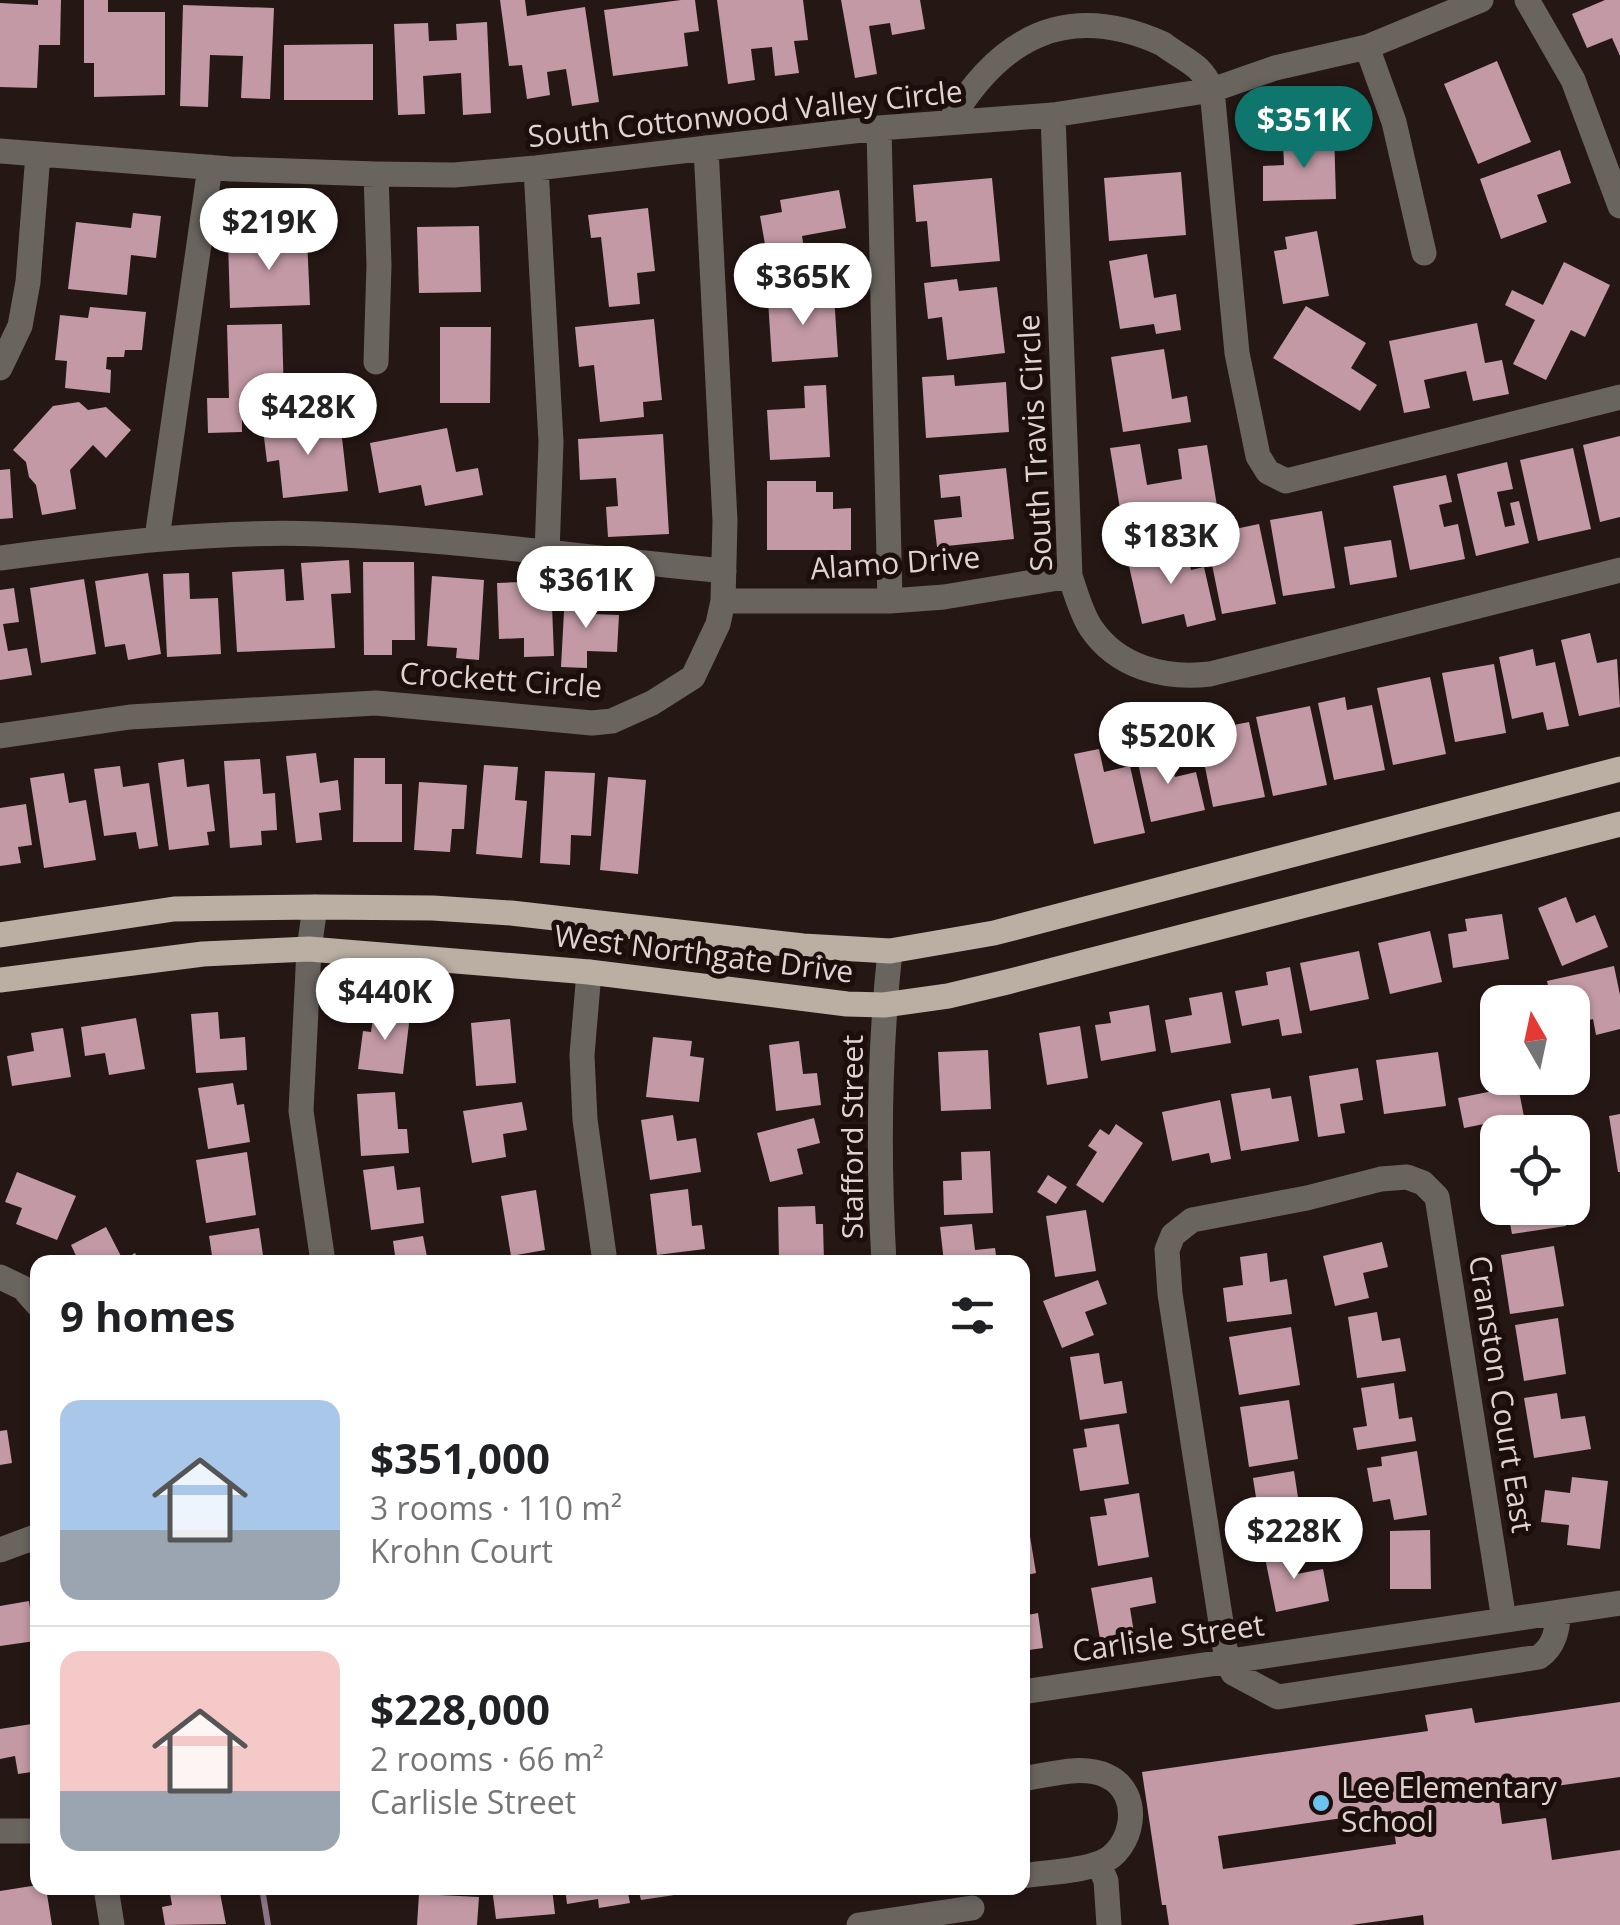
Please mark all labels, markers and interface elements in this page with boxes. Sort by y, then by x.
street label: South Cottonwood Valley Circle [526,70,964,156]
pin: $351K [1234,86,1374,171]
text: $351K [1257,97,1351,140]
pin: $219K [199,188,339,273]
text: $219K [222,199,316,242]
pin: $365K [733,243,873,328]
text: $365K [756,254,850,297]
street label: South Travis Circle [1007,313,1061,573]
pin: $428K [238,373,378,458]
text: $428K [261,384,355,427]
pin: $183K [1101,502,1241,587]
text: $183K [1124,513,1218,556]
street label: Alamo Drive [809,536,981,588]
pin: $361K [516,546,656,631]
text: $361K [539,557,633,600]
street label: Crockett Circle [398,651,604,707]
pin: $520K [1098,702,1238,787]
text: $520K [1121,713,1215,756]
street label: West Northgate Drive [552,914,856,992]
pin: $440K [315,958,455,1043]
text: $440K [338,969,432,1012]
north arrow [1480,985,1590,1095]
map controls [1480,985,1590,1225]
street label: Stafford Street [831,1035,872,1239]
button: locate [1480,1115,1590,1225]
street label: Cranston Court East [1460,1253,1544,1535]
text: 9 homes [60,1287,235,1344]
icon: filters [945,1288,1000,1343]
text: $351,000 [370,1429,550,1486]
icon: home [140,1440,260,1560]
text: 3 rooms · 110 m² [370,1486,622,1529]
pin: $228K [1224,1497,1364,1582]
text: $228K [1247,1508,1341,1551]
text: Krohn Court [370,1529,553,1572]
street label: Carlisle Street [1069,1603,1267,1671]
text: $228,000 [370,1680,550,1737]
icon: home [140,1691,260,1811]
text: 2 rooms · 66 m² [370,1737,604,1780]
place label: Lee Elementary School [1341,1766,1558,1841]
text: Carlisle Street [370,1780,576,1823]
marker: Lee Elementary School [1310,1792,1332,1814]

